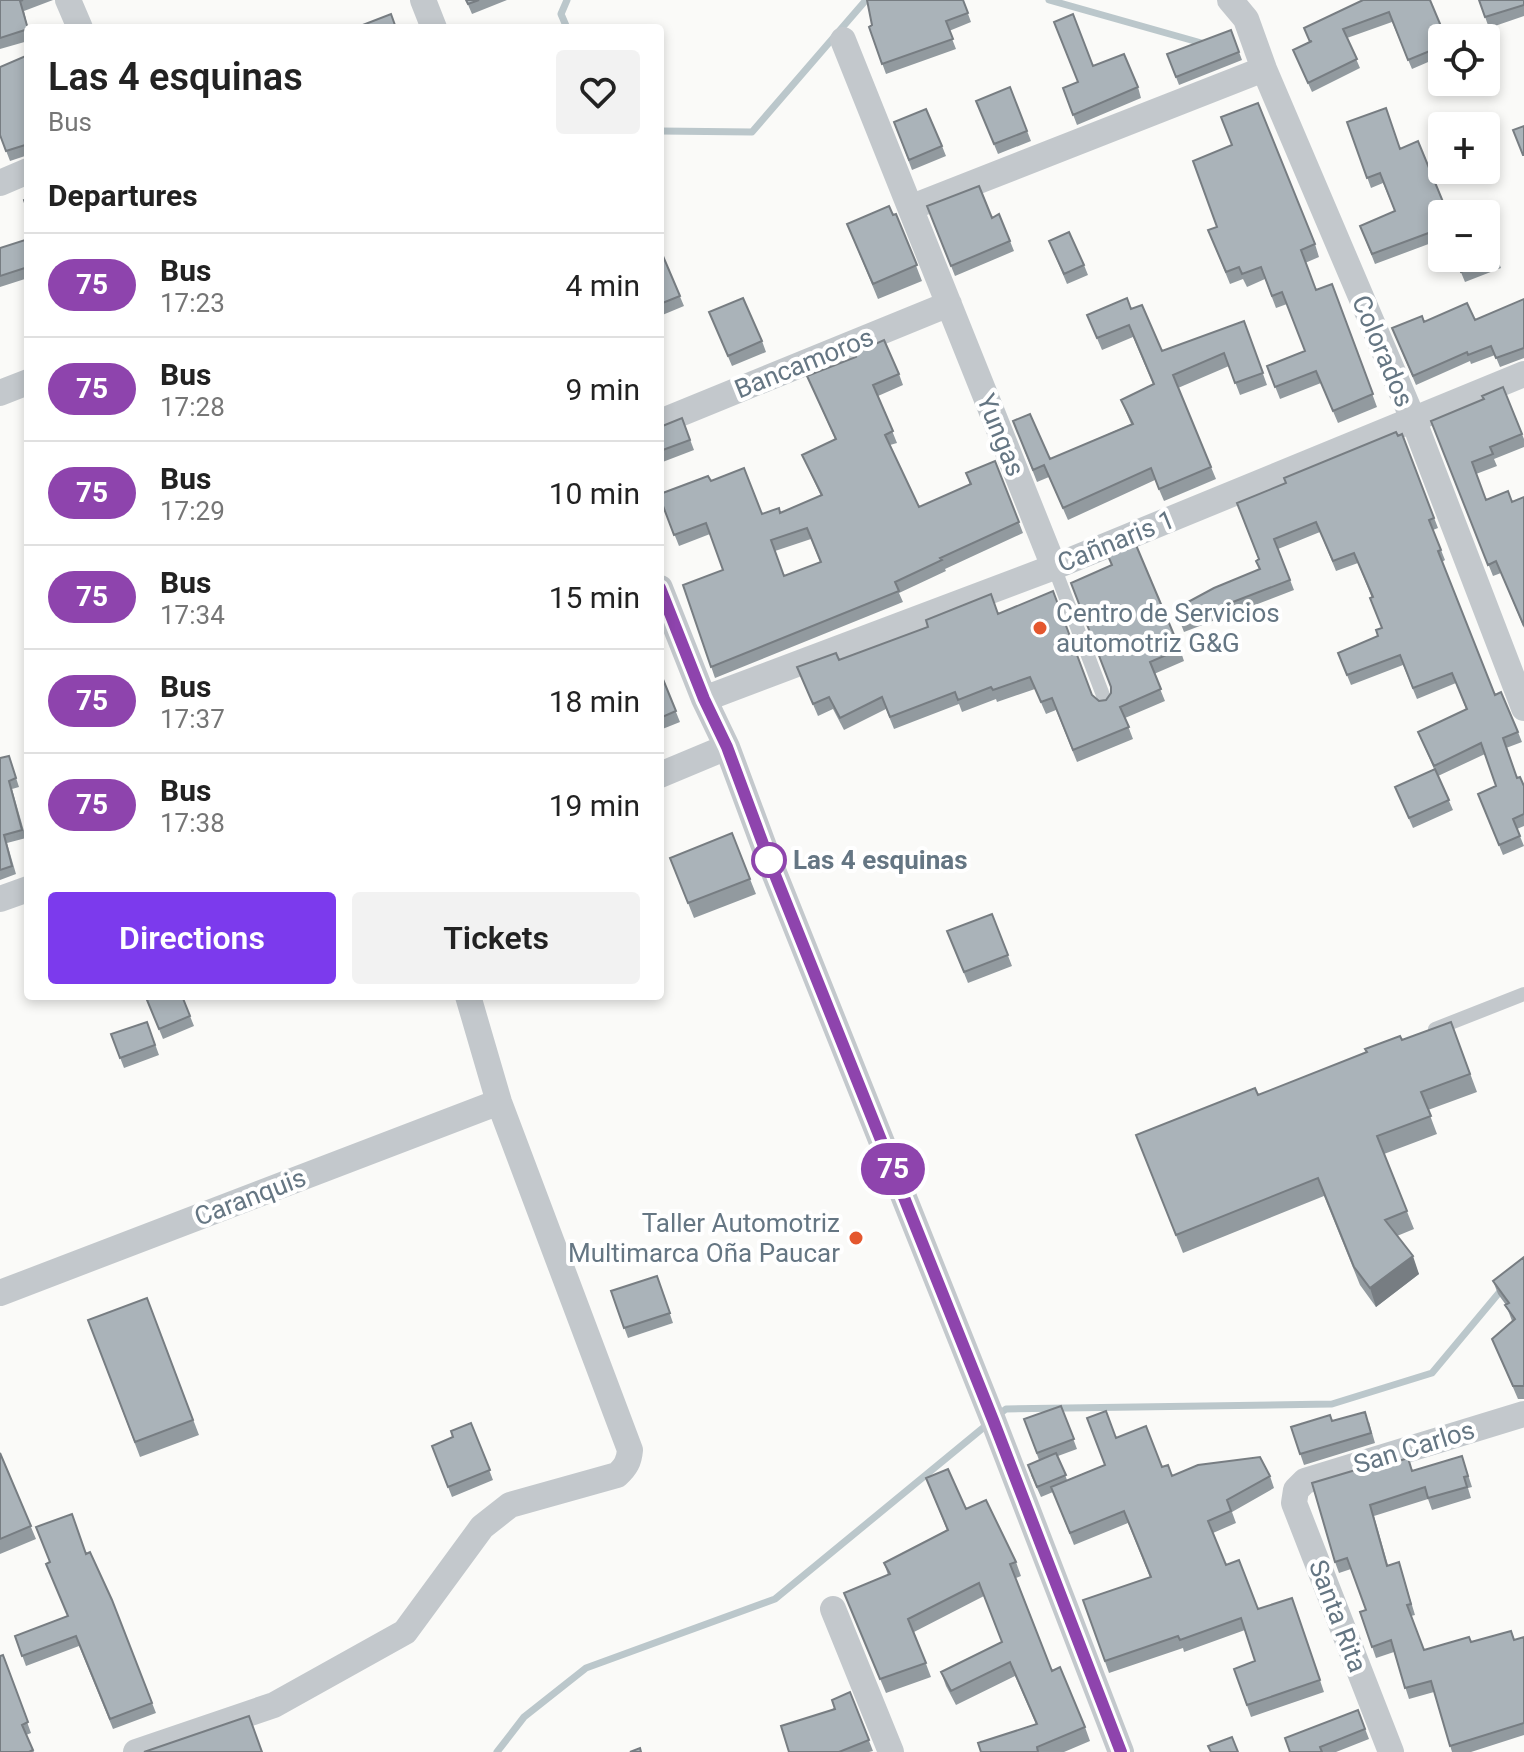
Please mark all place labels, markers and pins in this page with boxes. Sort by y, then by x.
place label: Centro de Servicios automotriz G&G [1056,598,1280,658]
marker: Centro de Servicios automotriz G&G [1031,619,1049,637]
marker: Las 4 esquinas [752,843,786,877]
place label: Las 4 esquinas [793,845,968,875]
place label: Taller Automotriz Multimarca Oña Paucar [568,1208,840,1268]
marker: Taller Automotriz Multimarca Oña Paucar [847,1229,865,1247]

